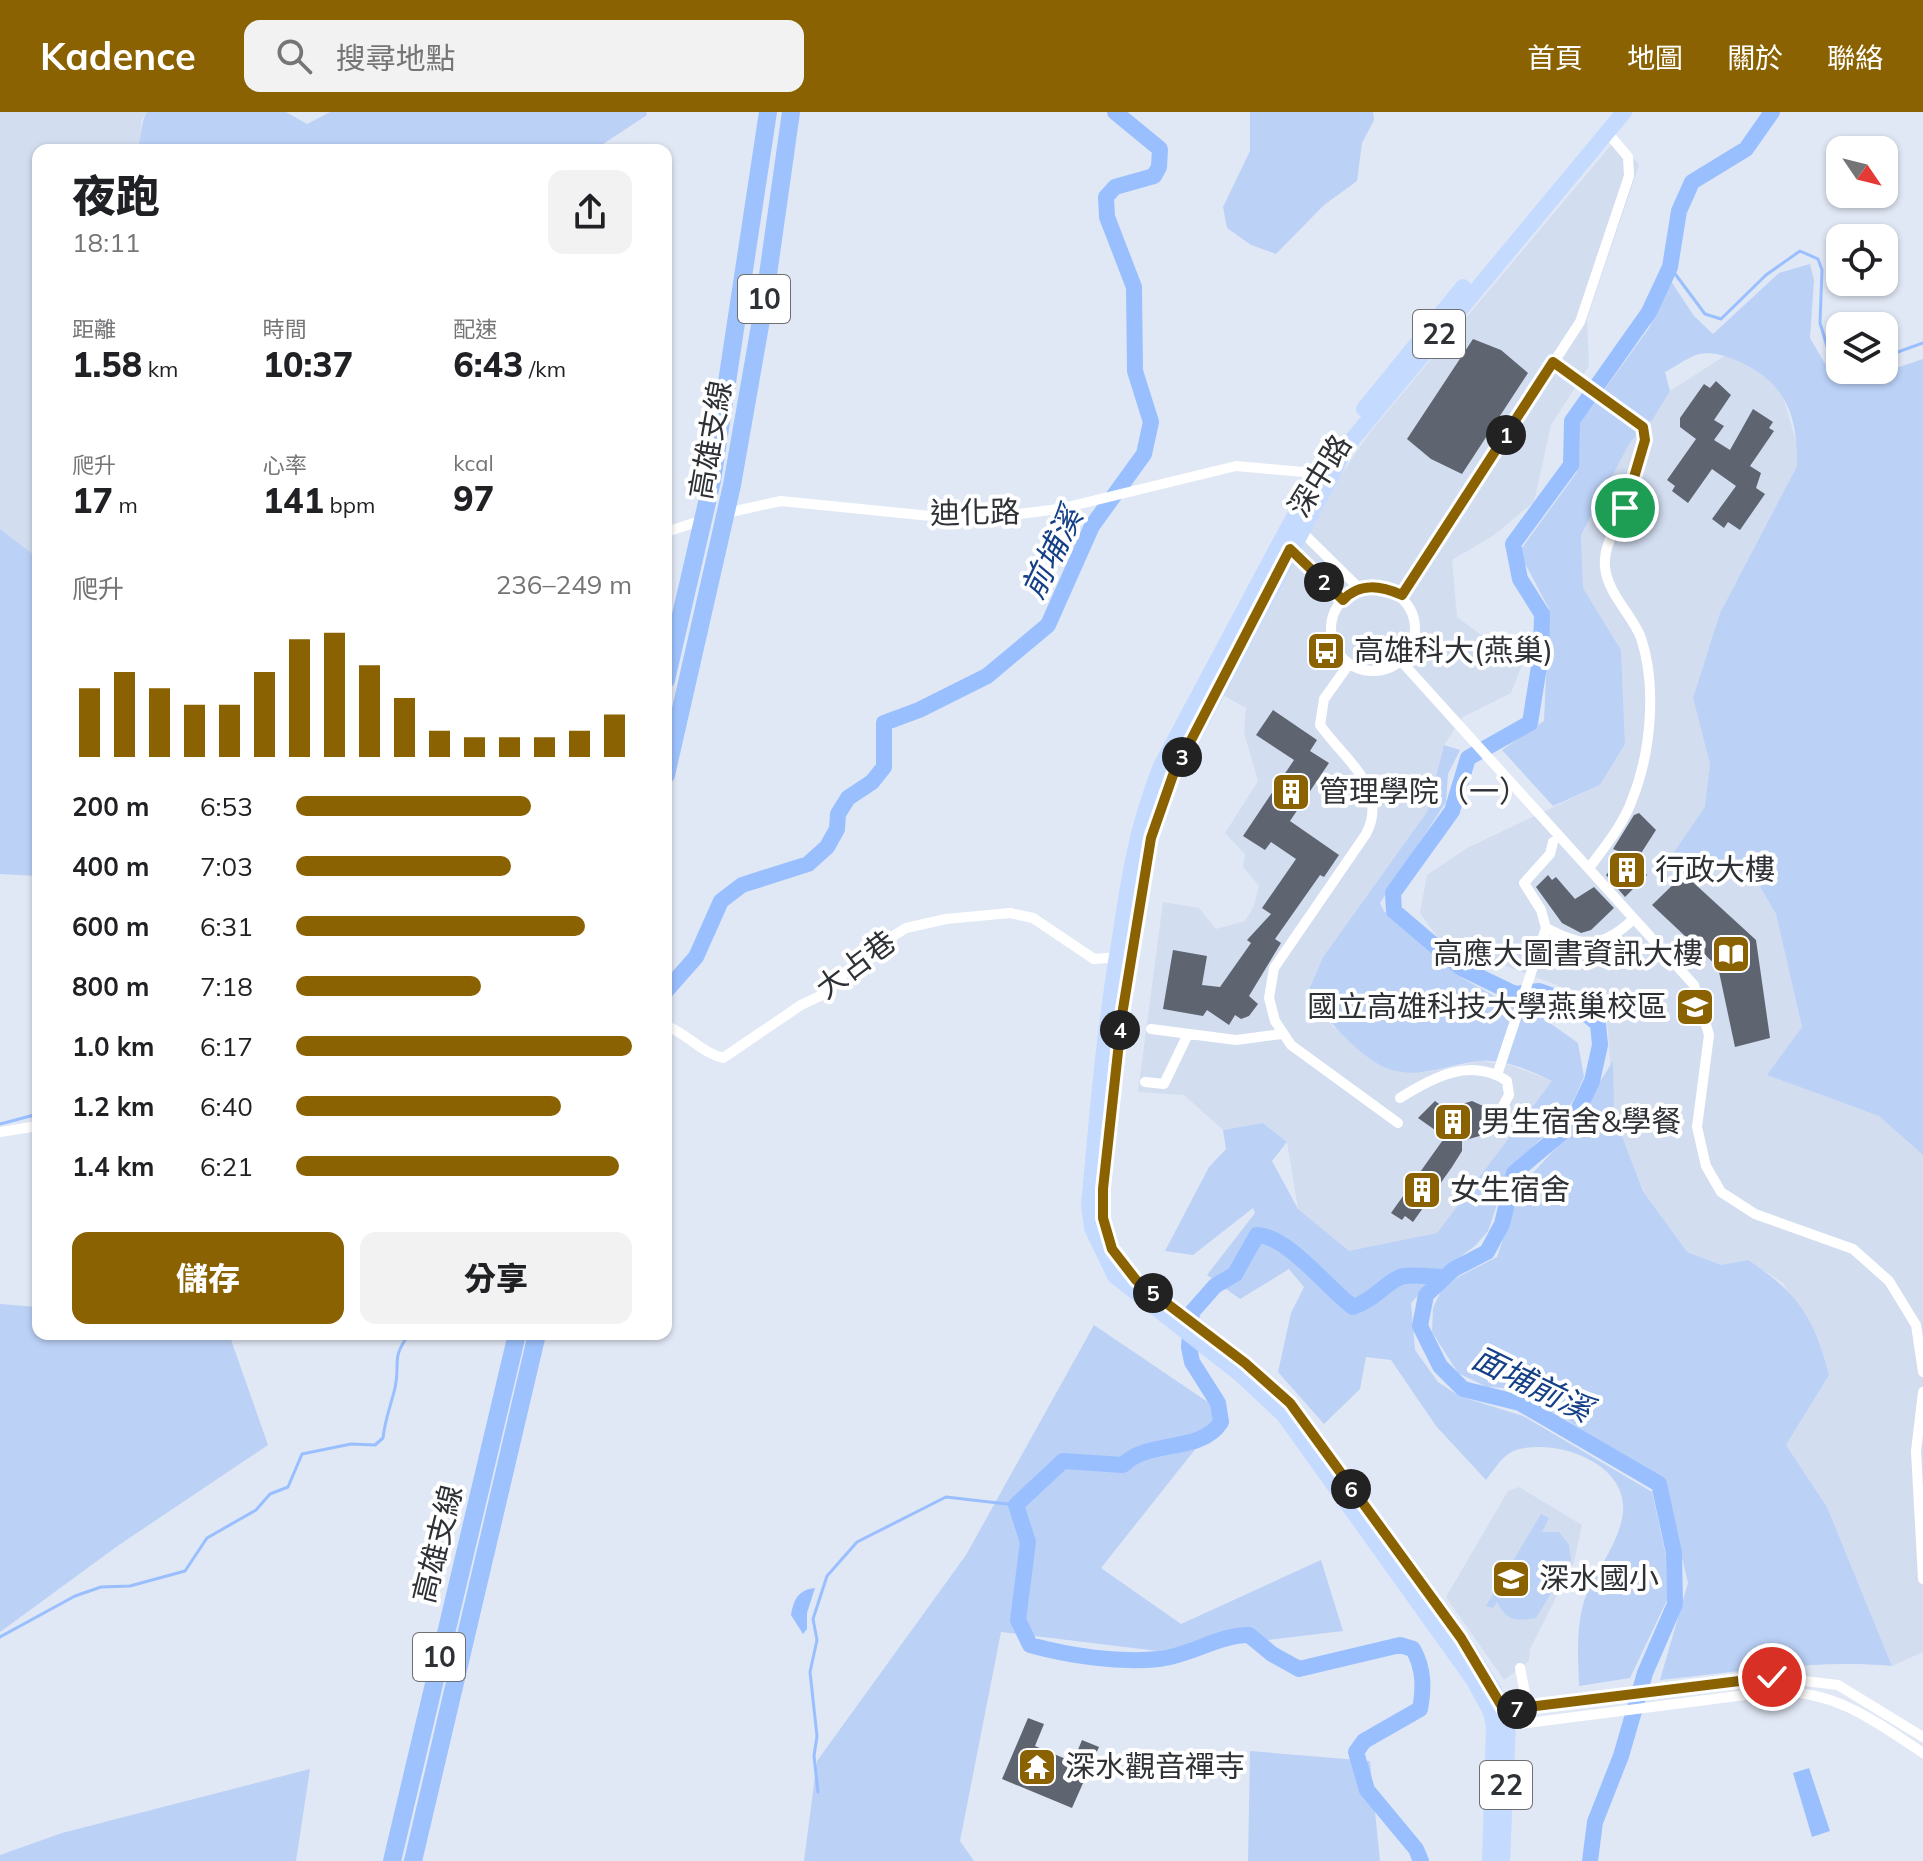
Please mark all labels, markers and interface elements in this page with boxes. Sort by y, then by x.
search box [244,20,804,92]
text: Kadence [40,32,196,80]
icon: search [272,34,316,78]
text: 搜尋地點 [336,39,456,77]
text: 首頁 [1527,40,1583,75]
text: 地圖 [1627,40,1683,75]
text: 關於 [1727,40,1783,75]
text: 聯絡 [1827,40,1883,75]
north arrow [1826,136,1898,208]
map controls [1826,136,1898,384]
text: 夜跑 [72,168,160,223]
button: share [548,170,632,254]
button: locate [1826,224,1898,296]
text: 18:11 [72,226,140,259]
road number: 10 [738,275,790,323]
road number: 22 [1413,310,1465,358]
button: layers [1826,312,1898,384]
text: 距離 [72,315,116,343]
text: 時間 [263,315,307,343]
text: 配速 [453,315,497,343]
text: 1.58 [72,343,142,386]
text: 10:37 [263,343,353,386]
text: 6:43 [453,343,523,386]
text: km [142,355,178,383]
text: /km [523,355,566,383]
street label: 高雄支線 [681,377,739,502]
pin: 1 [1486,415,1526,455]
text: 1 [1499,421,1513,449]
street label: 深中路 [1279,427,1359,524]
text: kcal [453,449,494,477]
text: 爬升 [72,451,116,479]
text: 心率 [263,451,307,479]
pin [1591,474,1659,542]
text: 97 [453,477,494,520]
text: 17 [72,479,113,522]
text: 141 [263,479,324,522]
icon: arrive [1603,486,1647,530]
text: m [113,491,138,519]
text: bpm [324,491,375,519]
street label: 迪化路 [930,492,1020,532]
water label: 前埔溪 [1012,497,1092,604]
pin: 2 [1304,562,1344,602]
text: 236–249 m [496,568,632,601]
text: 2 [1317,568,1331,596]
text: 爬升 [72,572,124,605]
bus stop icon: 高雄科大(燕巢) [1305,630,1347,672]
place label: 高雄科大(燕巢) [1354,631,1553,669]
pin: 3 [1162,737,1202,777]
text: 3 [1175,743,1189,771]
building icon: 管理學院（一） [1270,771,1312,813]
place label: 管理學院（一） [1319,772,1529,810]
text: 200 m [72,790,149,823]
text: 6:53 [200,790,253,823]
building icon: 行政大樓 [1606,849,1648,891]
text: 400 m [72,850,149,883]
text: 7:03 [200,850,253,883]
place label: 行政大樓 [1655,850,1775,888]
text: 600 m [72,910,149,943]
text: 6:31 [200,910,253,943]
street label: 大占巷 [808,922,903,1006]
library icon: 高應大圖書資訊大樓 [1710,933,1752,975]
place label: 高應大圖書資訊大樓 [1433,934,1703,972]
text: 800 m [72,970,149,1003]
text: 7:18 [200,970,253,1003]
school or university icon: 國立高雄科技大學燕巢校區 [1674,986,1716,1028]
place label: 國立高雄科技大學燕巢校區 [1307,987,1667,1025]
pin: 4 [1100,1010,1140,1050]
text: 4 [1113,1016,1127,1044]
text: 1.0 km [72,1030,155,1063]
text: 6:17 [200,1030,253,1063]
text: 1.2 km [72,1090,155,1123]
text: 6:40 [200,1090,253,1123]
building icon: 男生宿舍&學餐 [1432,1101,1474,1143]
place label: 男生宿舍&學餐 [1481,1102,1681,1140]
text: 1.4 km [72,1150,155,1183]
text: 6:21 [200,1150,253,1183]
building icon: 女生宿舍 [1401,1169,1443,1211]
place label: 女生宿舍 [1450,1170,1570,1208]
button: 儲存 [72,1232,344,1324]
button: 分享 [360,1232,632,1324]
pin: 5 [1133,1273,1173,1313]
text: 5 [1146,1279,1160,1307]
water label: 面埔前溪 [1466,1337,1602,1431]
pin: 6 [1331,1469,1371,1509]
text: 6 [1344,1475,1358,1503]
street label: 高雄支線 [404,1481,470,1607]
school or university icon: 深水國小 [1490,1558,1532,1600]
place label: 深水國小 [1539,1559,1659,1597]
road number: 10 [413,1633,465,1681]
pin [1738,1643,1806,1711]
icon: check [1750,1655,1794,1699]
pin: 7 [1497,1689,1537,1729]
text: 7 [1510,1695,1524,1723]
temple icon: 深水觀音禪寺 [1016,1746,1058,1788]
place label: 深水觀音禪寺 [1065,1747,1245,1785]
road number: 22 [1480,1761,1532,1809]

